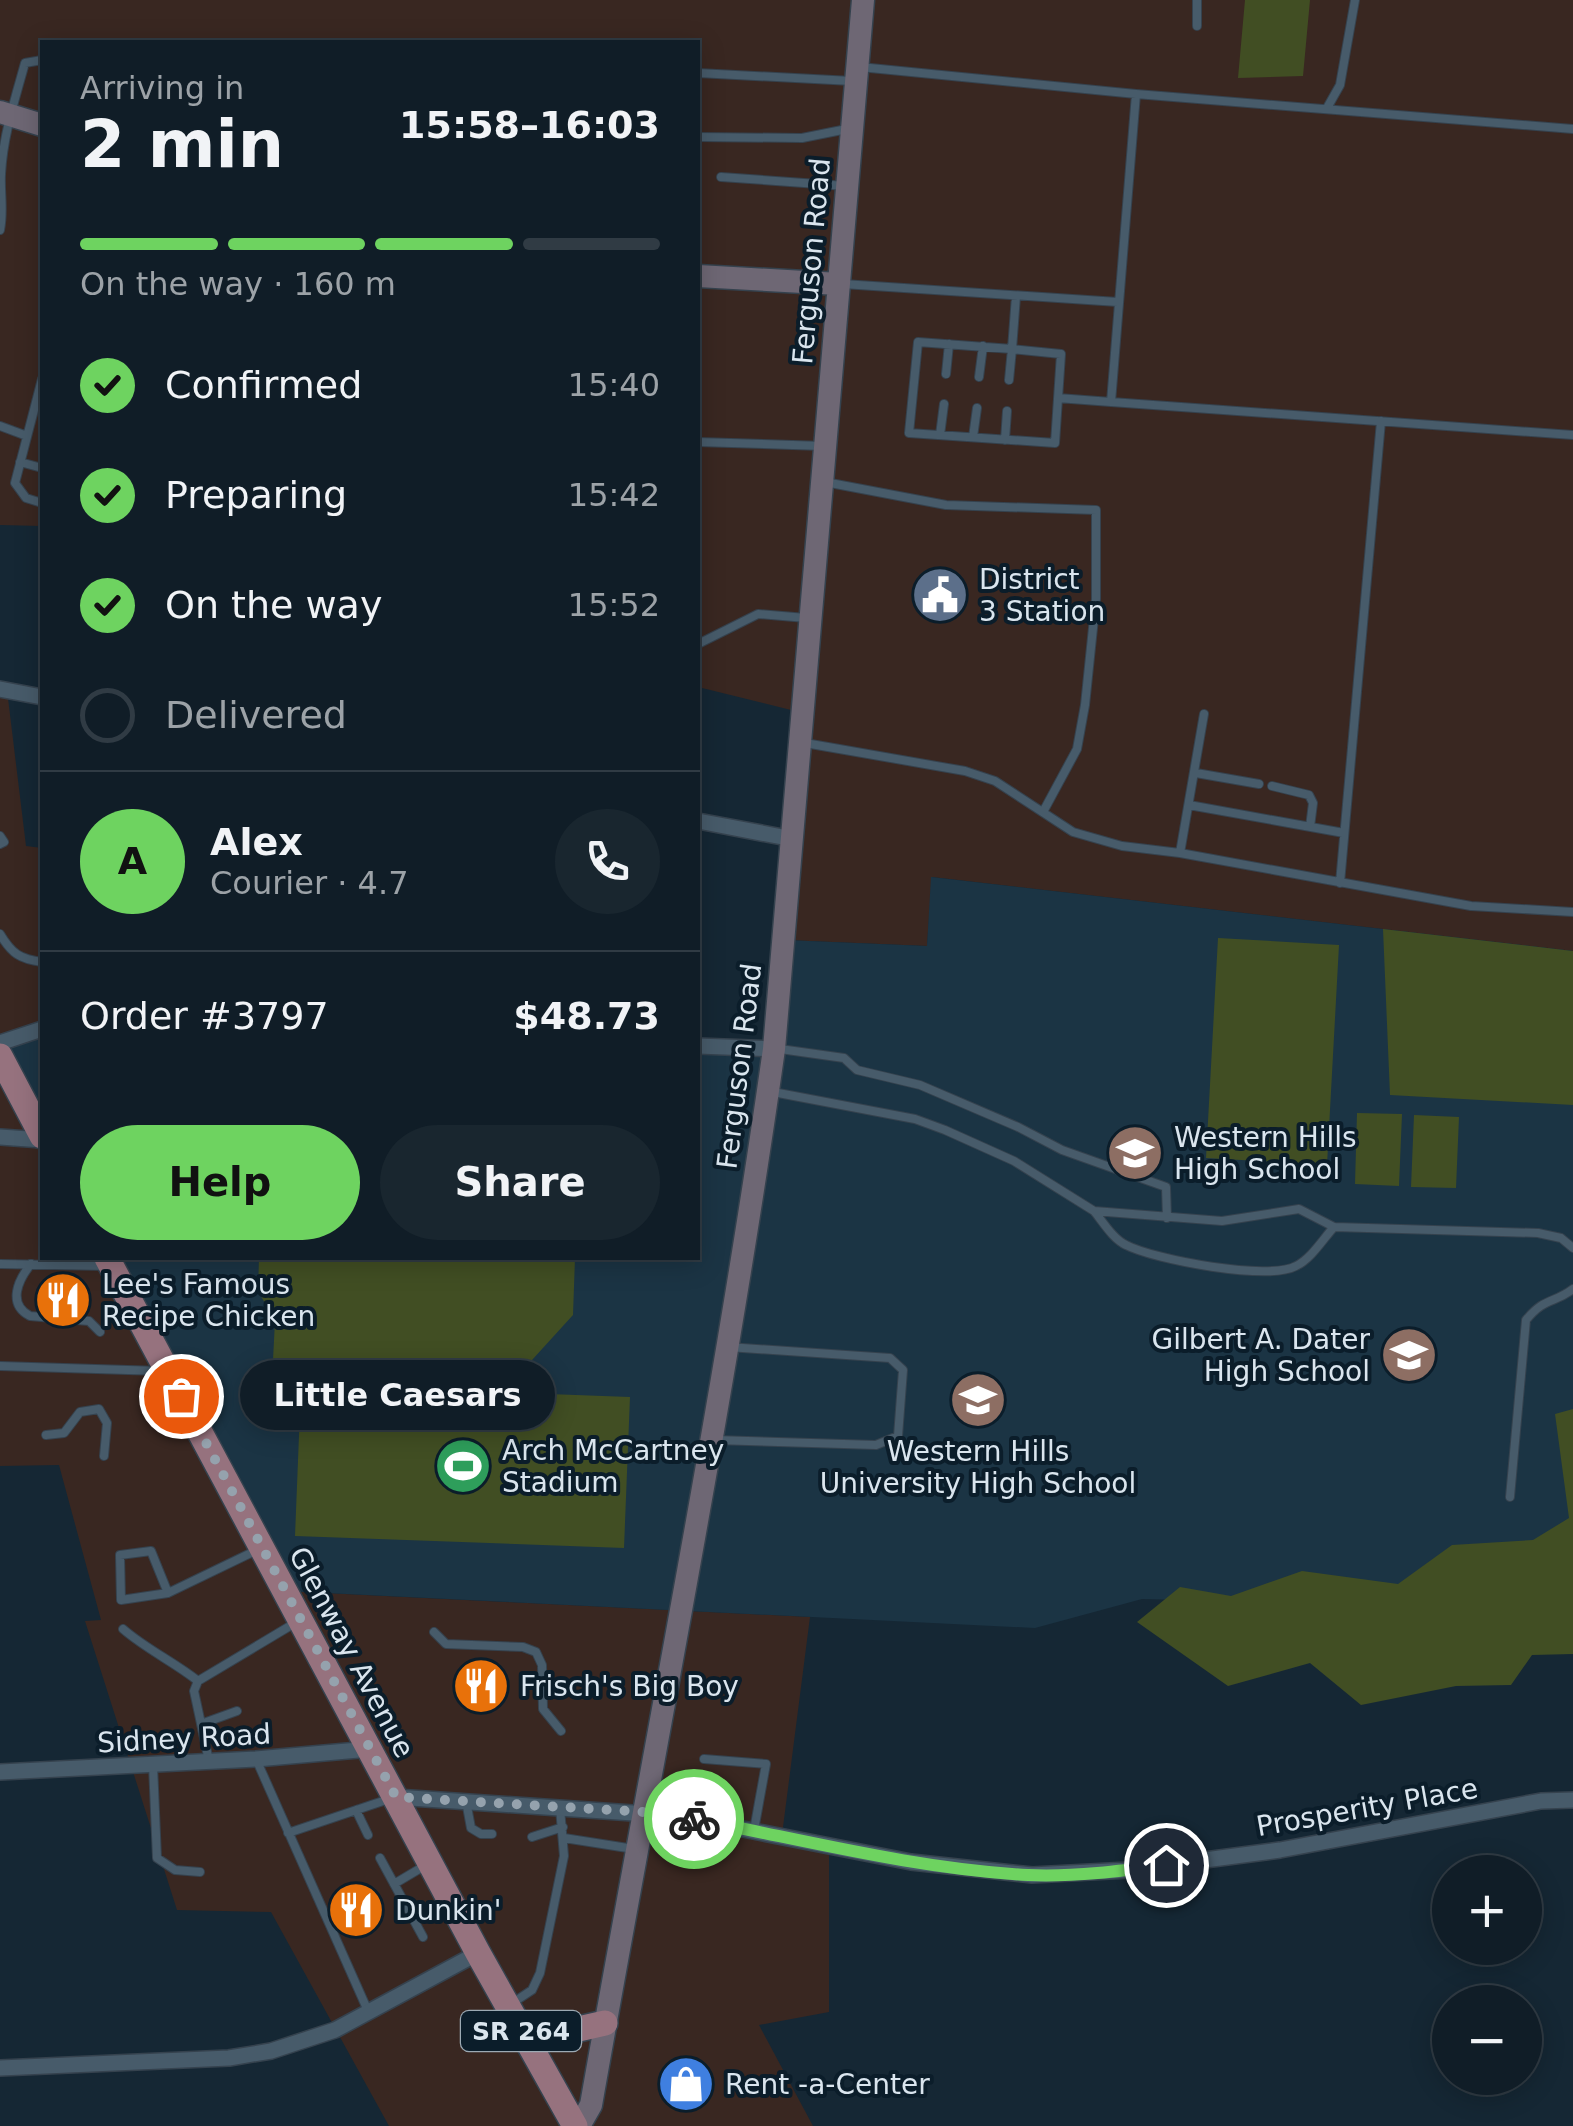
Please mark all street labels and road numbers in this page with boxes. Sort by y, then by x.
street label: Ferguson Road [786,157,837,366]
street label: Ferguson Road [711,961,768,1171]
street label: Glenway Avenue [282,1541,421,1763]
street label: Sidney Road [96,1717,272,1760]
street label: Prosperity Place [1254,1772,1480,1843]
road number: SR 264 [461,2011,581,2051]

